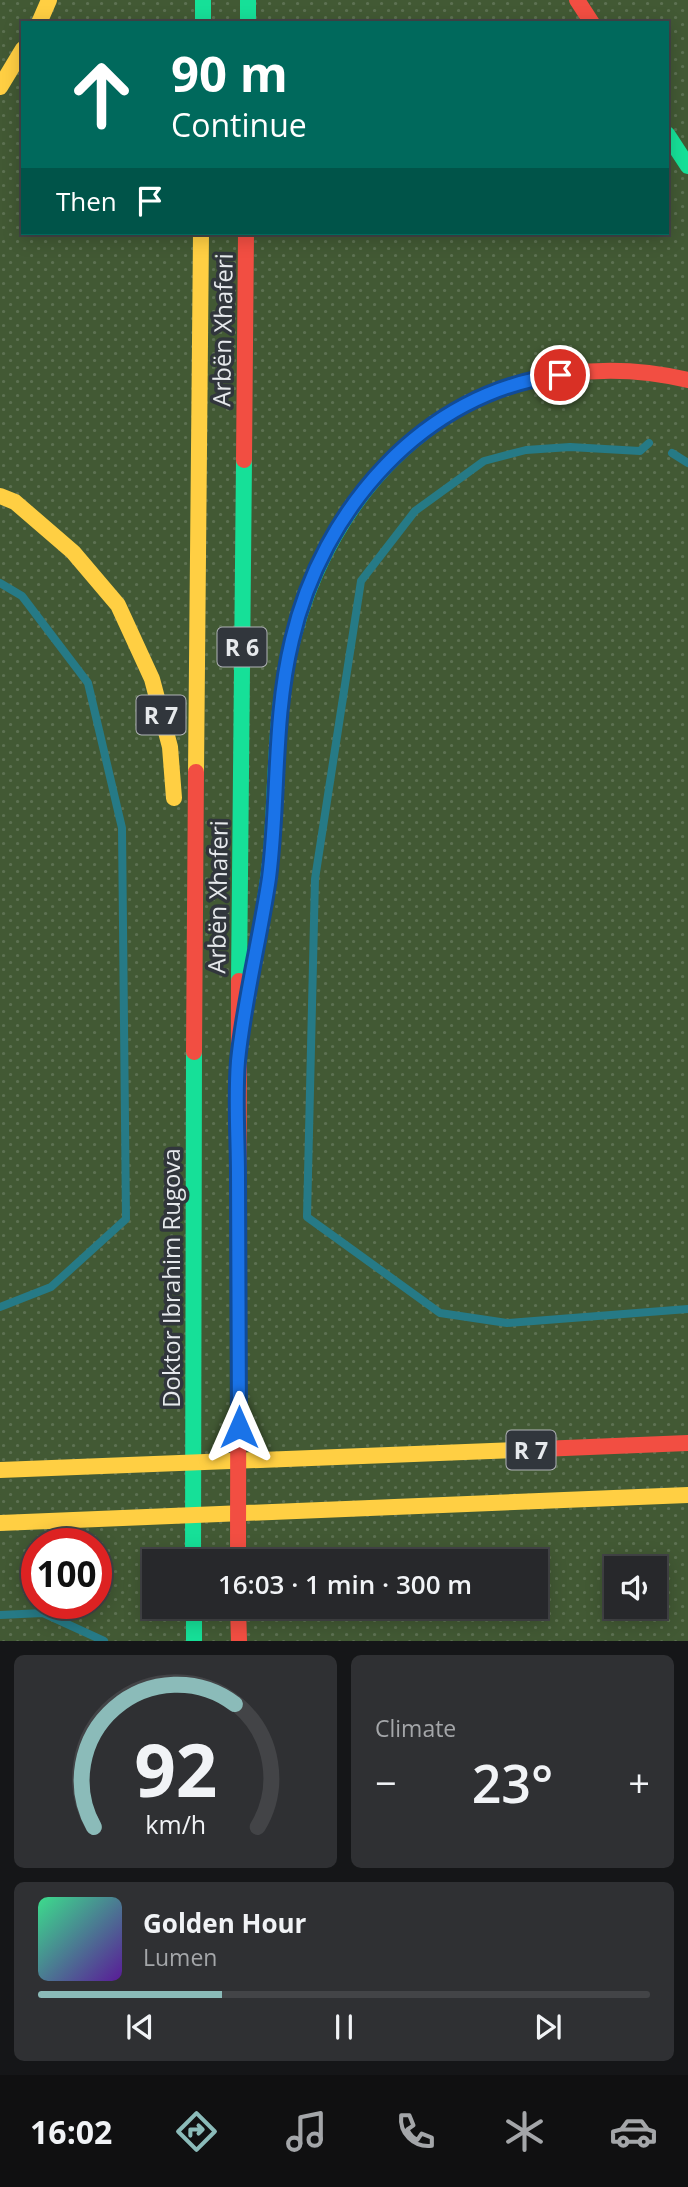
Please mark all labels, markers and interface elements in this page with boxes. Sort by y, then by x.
text: 90 m [171,40,288,106]
icon: ahead [56,49,147,140]
text: Continue [171,103,307,146]
icon: arrive [131,182,169,220]
text: Then [56,183,117,219]
street label: Arbën Xhaferi [204,253,240,407]
pin [530,345,590,405]
icon: arrive [541,356,579,394]
road number: R 6 [218,628,266,666]
road number: R 7 [136,695,186,734]
street label: Arbën Xhaferi [199,820,235,974]
street label: Doktor Ibrahim Rugova [154,1148,187,1408]
position arrow [202,1390,276,1464]
road number: R 7 [506,1430,556,1470]
speed limit sign: 100 [21,1528,112,1619]
map controls [604,1556,667,1619]
button: sound [604,1556,667,1619]
text: 16:03 · 1 min · 300 m [218,1566,472,1602]
text: Climate [375,1712,456,1744]
text: 92 [134,1720,217,1819]
text: 23° [472,1747,553,1818]
text: − [375,1756,397,1808]
text: + [628,1756,650,1808]
text: km/h [145,1807,206,1841]
text: Golden Hour [143,1905,306,1941]
text: Lumen [143,1941,217,1973]
icon: previous [121,2008,159,2046]
icon: pause [325,2008,363,2046]
icon: next [529,2008,567,2046]
icon: directions [172,2107,221,2156]
icon: music [282,2107,331,2156]
icon: phone [391,2107,440,2156]
icon: climate [500,2107,549,2156]
icon: car [609,2107,658,2156]
text: 16:02 [30,2110,112,2153]

